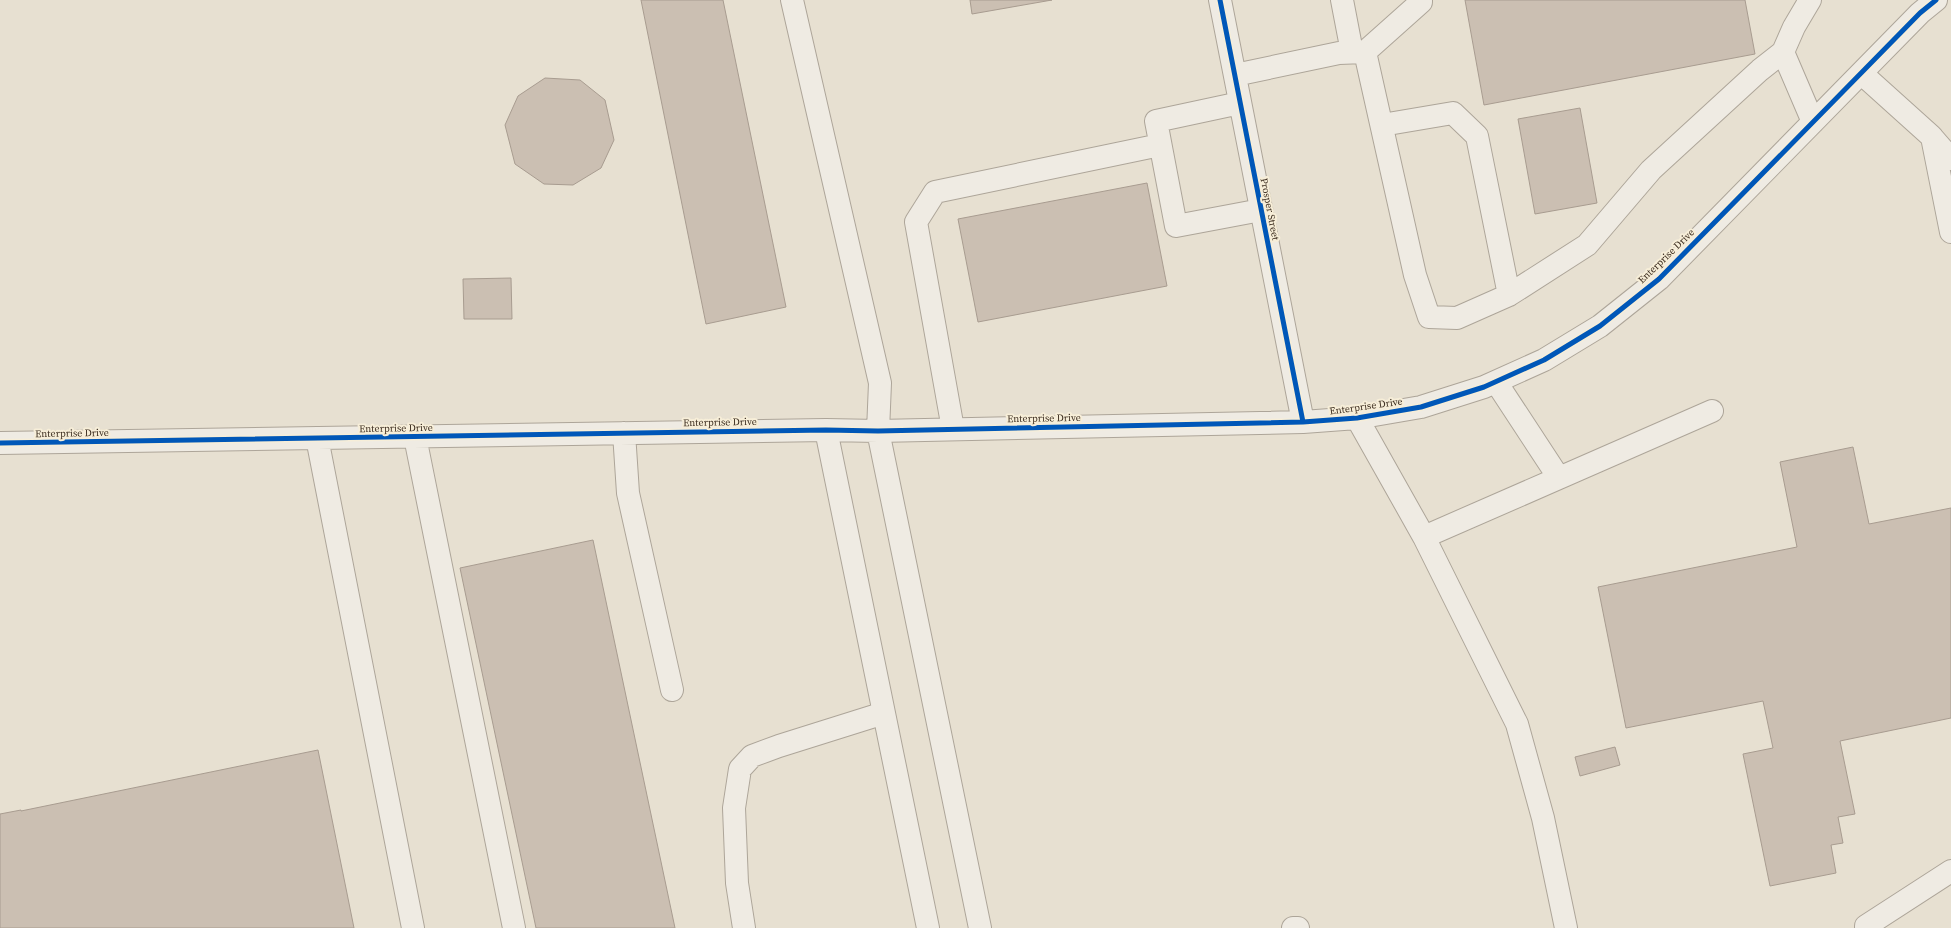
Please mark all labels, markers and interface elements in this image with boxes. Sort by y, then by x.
street label: Prosper Street [1258,177,1283,242]
street label: Enterprise Drive [1635,226,1697,286]
street label: Enterprise Drive [1329,394,1403,418]
street label: Enterprise Drive [1007,411,1081,425]
street label: Enterprise Drive [683,415,757,429]
street label: Enterprise Drive [359,421,433,435]
street label: Enterprise Drive [35,426,109,440]

